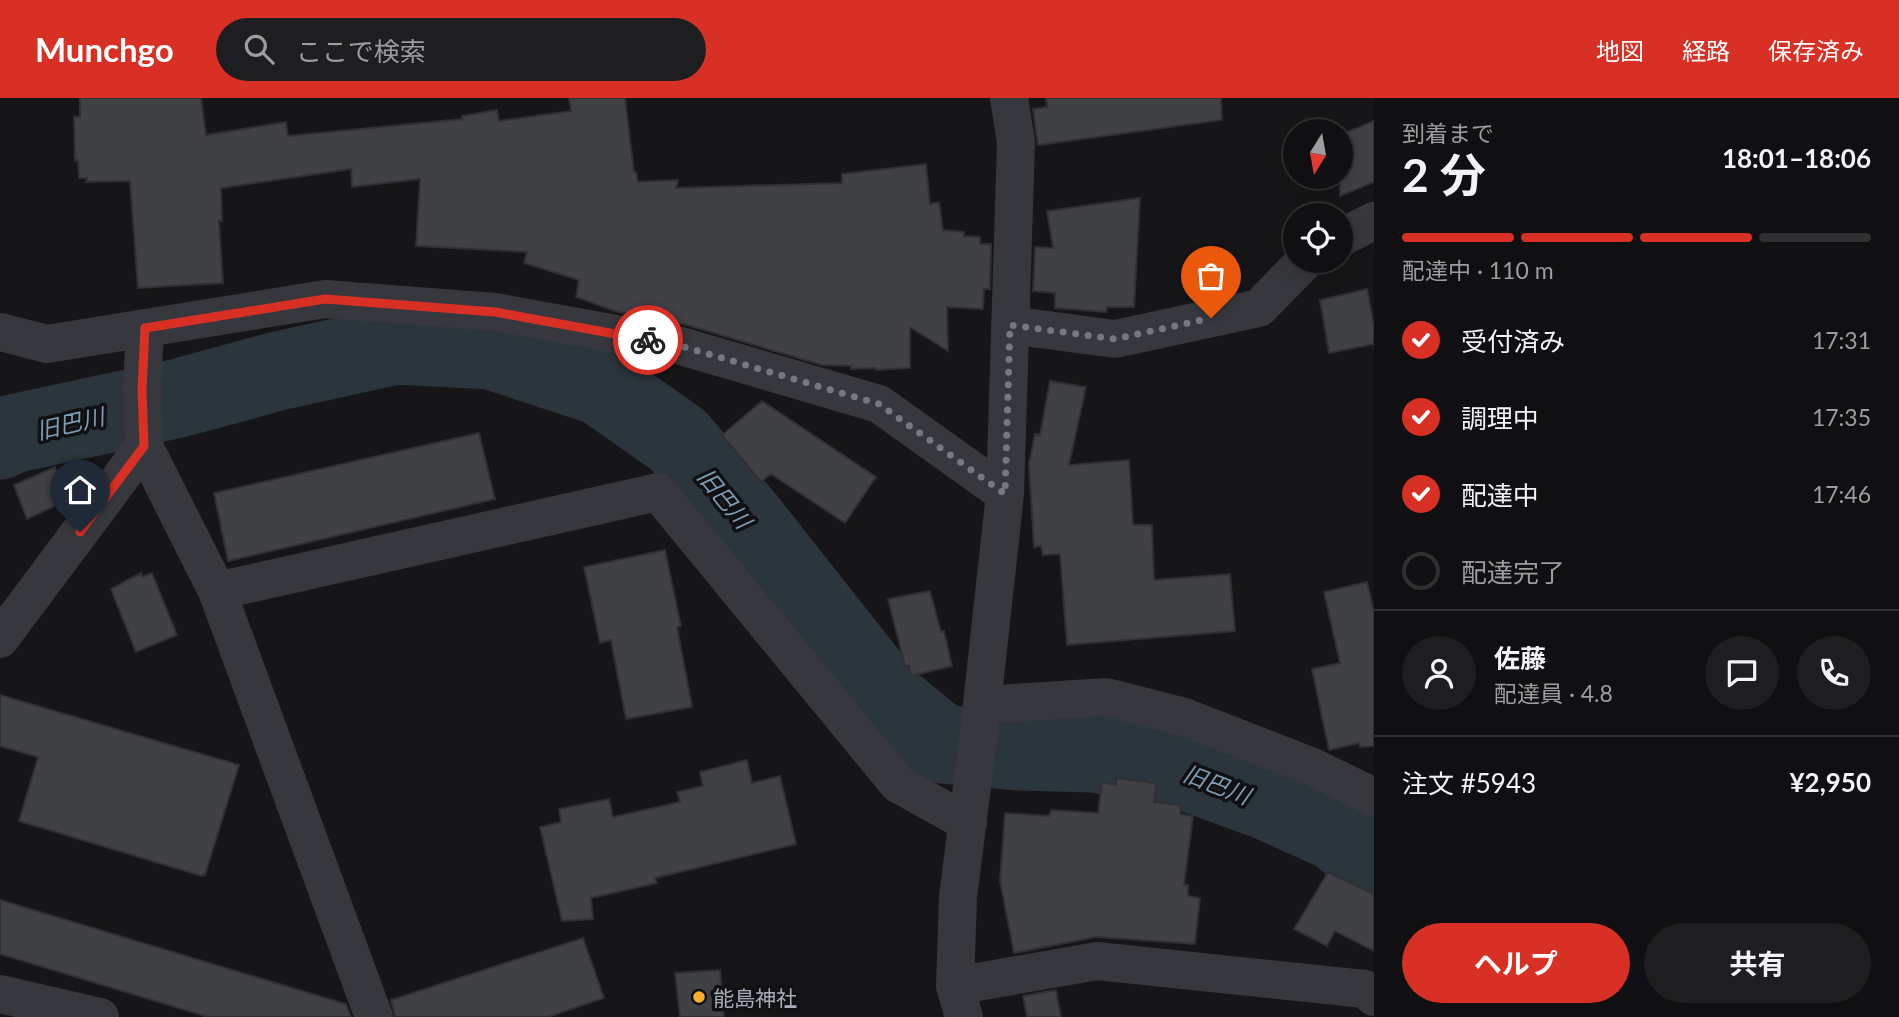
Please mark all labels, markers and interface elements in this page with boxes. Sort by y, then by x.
search box [216,18,706,81]
text: Munchgo [35,29,174,69]
icon: search [240,30,278,68]
text: ここで検索 [296,35,426,67]
text: 地図 [1596,36,1644,65]
text: 経路 [1682,36,1730,65]
text: 保存済み [1768,36,1864,65]
north arrow [1283,119,1353,189]
map controls [1283,119,1353,273]
text: 到着まで [1402,119,1494,147]
text: 18:01–18:06 [1722,142,1871,174]
text: 2 分 [1402,147,1486,202]
button: locate [1283,203,1353,273]
pin [1181,246,1241,318]
text: 配達中 · 110 m [1402,256,1554,284]
icon: bag [1192,257,1230,295]
courier [613,305,683,375]
icon: bike [629,321,667,359]
icon: check [1402,321,1440,359]
text: 受付済み [1461,325,1565,357]
text: 17:31 [1812,326,1871,354]
icon: check [1402,398,1440,436]
water label: 旧巴川 [33,401,110,444]
text: 調理中 [1461,402,1539,434]
text: 17:35 [1812,403,1871,431]
pin [50,460,110,532]
water label: 旧巴川 [692,462,759,536]
icon: home [61,471,99,509]
icon: check [1402,475,1440,513]
text: 配達中 [1461,479,1539,511]
text: 17:46 [1812,480,1871,508]
text: 配達完了 [1461,556,1565,588]
button: person [1402,636,1476,710]
button: chat [1705,636,1779,710]
button: phone [1797,636,1871,710]
text: 佐藤 [1494,642,1546,674]
text: 配達員 · 4.8 [1494,679,1613,707]
water label: 旧巴川 [1180,759,1257,811]
text: ¥2,950 [1790,766,1871,798]
text: 注文 #5943 [1402,767,1536,799]
button: ヘルプ [1402,923,1630,1003]
button: 共有 [1644,923,1871,1003]
place label: 能島神社 [713,985,797,1010]
marker: 能島神社 [691,989,707,1005]

